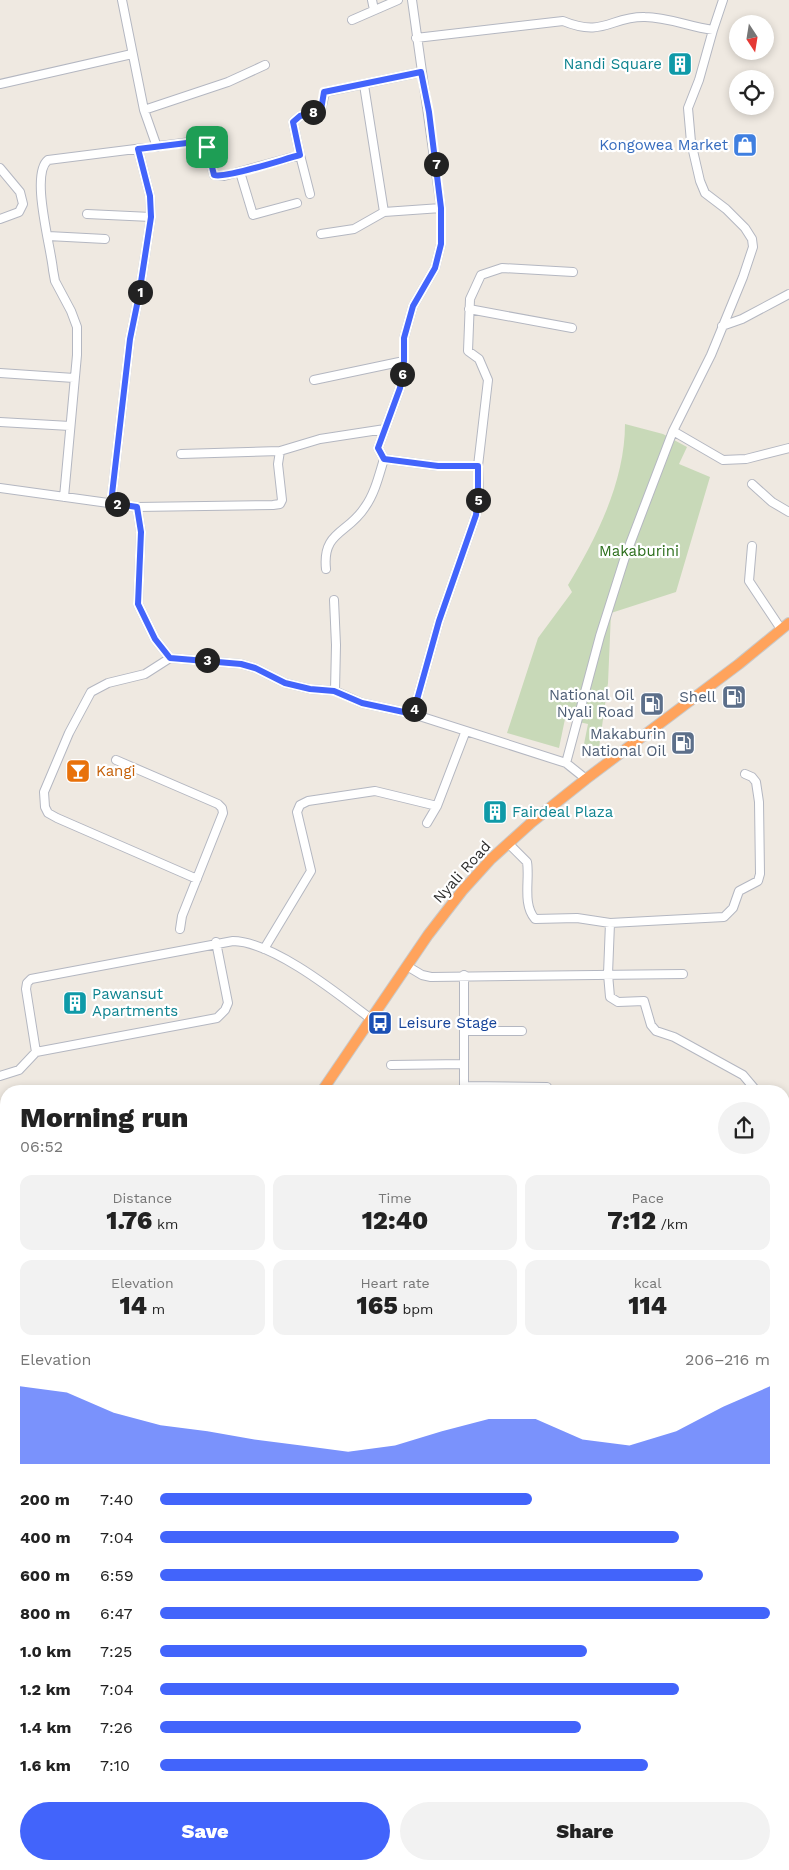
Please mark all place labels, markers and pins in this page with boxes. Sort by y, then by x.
building icon: Nandi Square [667,51,693,77]
place label: Nandi Square [563,55,662,73]
pin: 8 [300,100,326,124]
pin [186,126,228,168]
shop icon: Kongowea Market [732,132,758,158]
place label: Kongowea Market [599,136,729,154]
pin: 7 [424,152,448,176]
pin: 1 [128,280,152,304]
pin: 6 [390,362,414,386]
pin: 5 [466,488,490,512]
pin: 2 [104,492,130,516]
pin: 3 [194,648,220,672]
fuel station icon: Shell [721,684,747,710]
place label: National Oil Nyali Road [549,686,634,721]
place label: Shell [679,688,716,706]
fuel station icon: National Oil Nyali Road [639,691,665,717]
pin: 4 [402,696,426,722]
place label: Makaburin National Oil [581,725,666,760]
fuel station icon: Makaburin National Oil [670,730,696,756]
bar icon: Kangi [65,758,91,784]
place label: Kangi [96,762,135,780]
building icon: Fairdeal Plaza [482,799,508,825]
place label: Fairdeal Plaza [512,803,614,821]
place label: Pawansut Apartments [92,985,178,1020]
building icon: Pawansut Apartments [62,990,88,1016]
bus stop icon: Leisure Stage [367,1010,393,1036]
place label: Leisure Stage [398,1014,497,1032]

